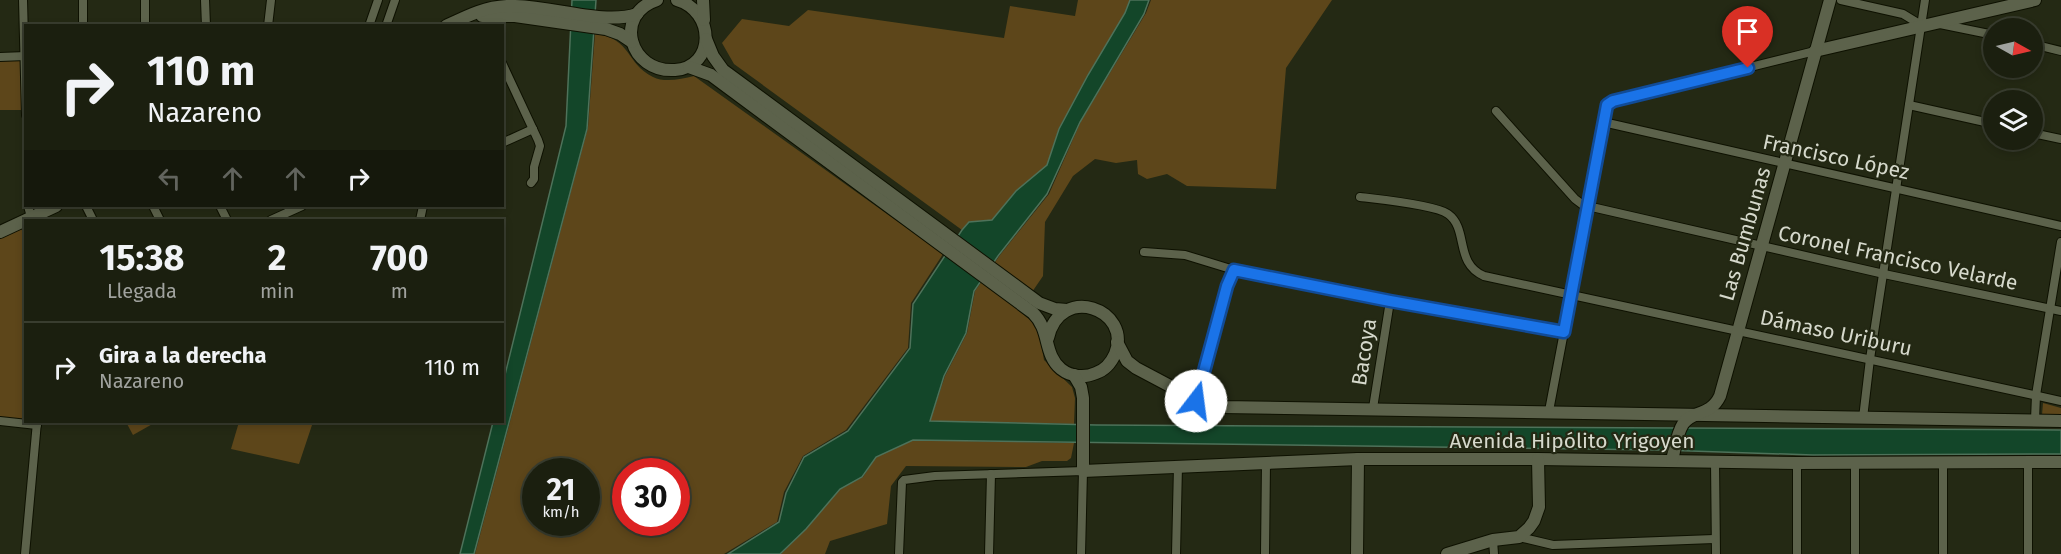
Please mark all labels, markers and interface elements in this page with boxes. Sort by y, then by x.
pin [1722,6,1773,68]
icon: arrive [1731,15,1764,48]
north arrow [1983,18,2043,78]
map controls [1983,18,2043,150]
text: 110 m [147,46,255,96]
icon: right [48,48,126,126]
button: layers [1983,90,2043,150]
text: Nazareno [147,97,262,129]
street label: Francisco López [1760,129,1912,185]
icon: left [153,162,186,195]
icon: ahead [216,162,249,195]
icon: ahead [279,162,312,195]
icon: right [342,162,375,195]
street label: Las Bumbunas [1714,164,1777,304]
street label: Coronel Francisco Velarde [1776,220,2020,296]
text: 15:38 [100,236,184,280]
text: 2 [268,236,286,280]
text: 700 [370,236,428,280]
text: Llegada [107,279,177,303]
text: min [260,279,294,303]
text: m [391,279,408,303]
street label: Dámaso Uriburu [1758,304,1914,362]
street label: Bacoya [1346,317,1382,387]
text: Gira a la derecha [99,342,267,369]
icon: right [48,351,81,384]
text: 110 m [424,354,480,381]
text: Nazareno [99,369,184,393]
position arrow [1164,369,1228,433]
street label: Avenida Hipólito Yrigoyen [1450,428,1694,454]
speed limit sign: 30 [612,458,690,536]
text: 21 [547,472,575,508]
text: km/h [542,503,580,521]

